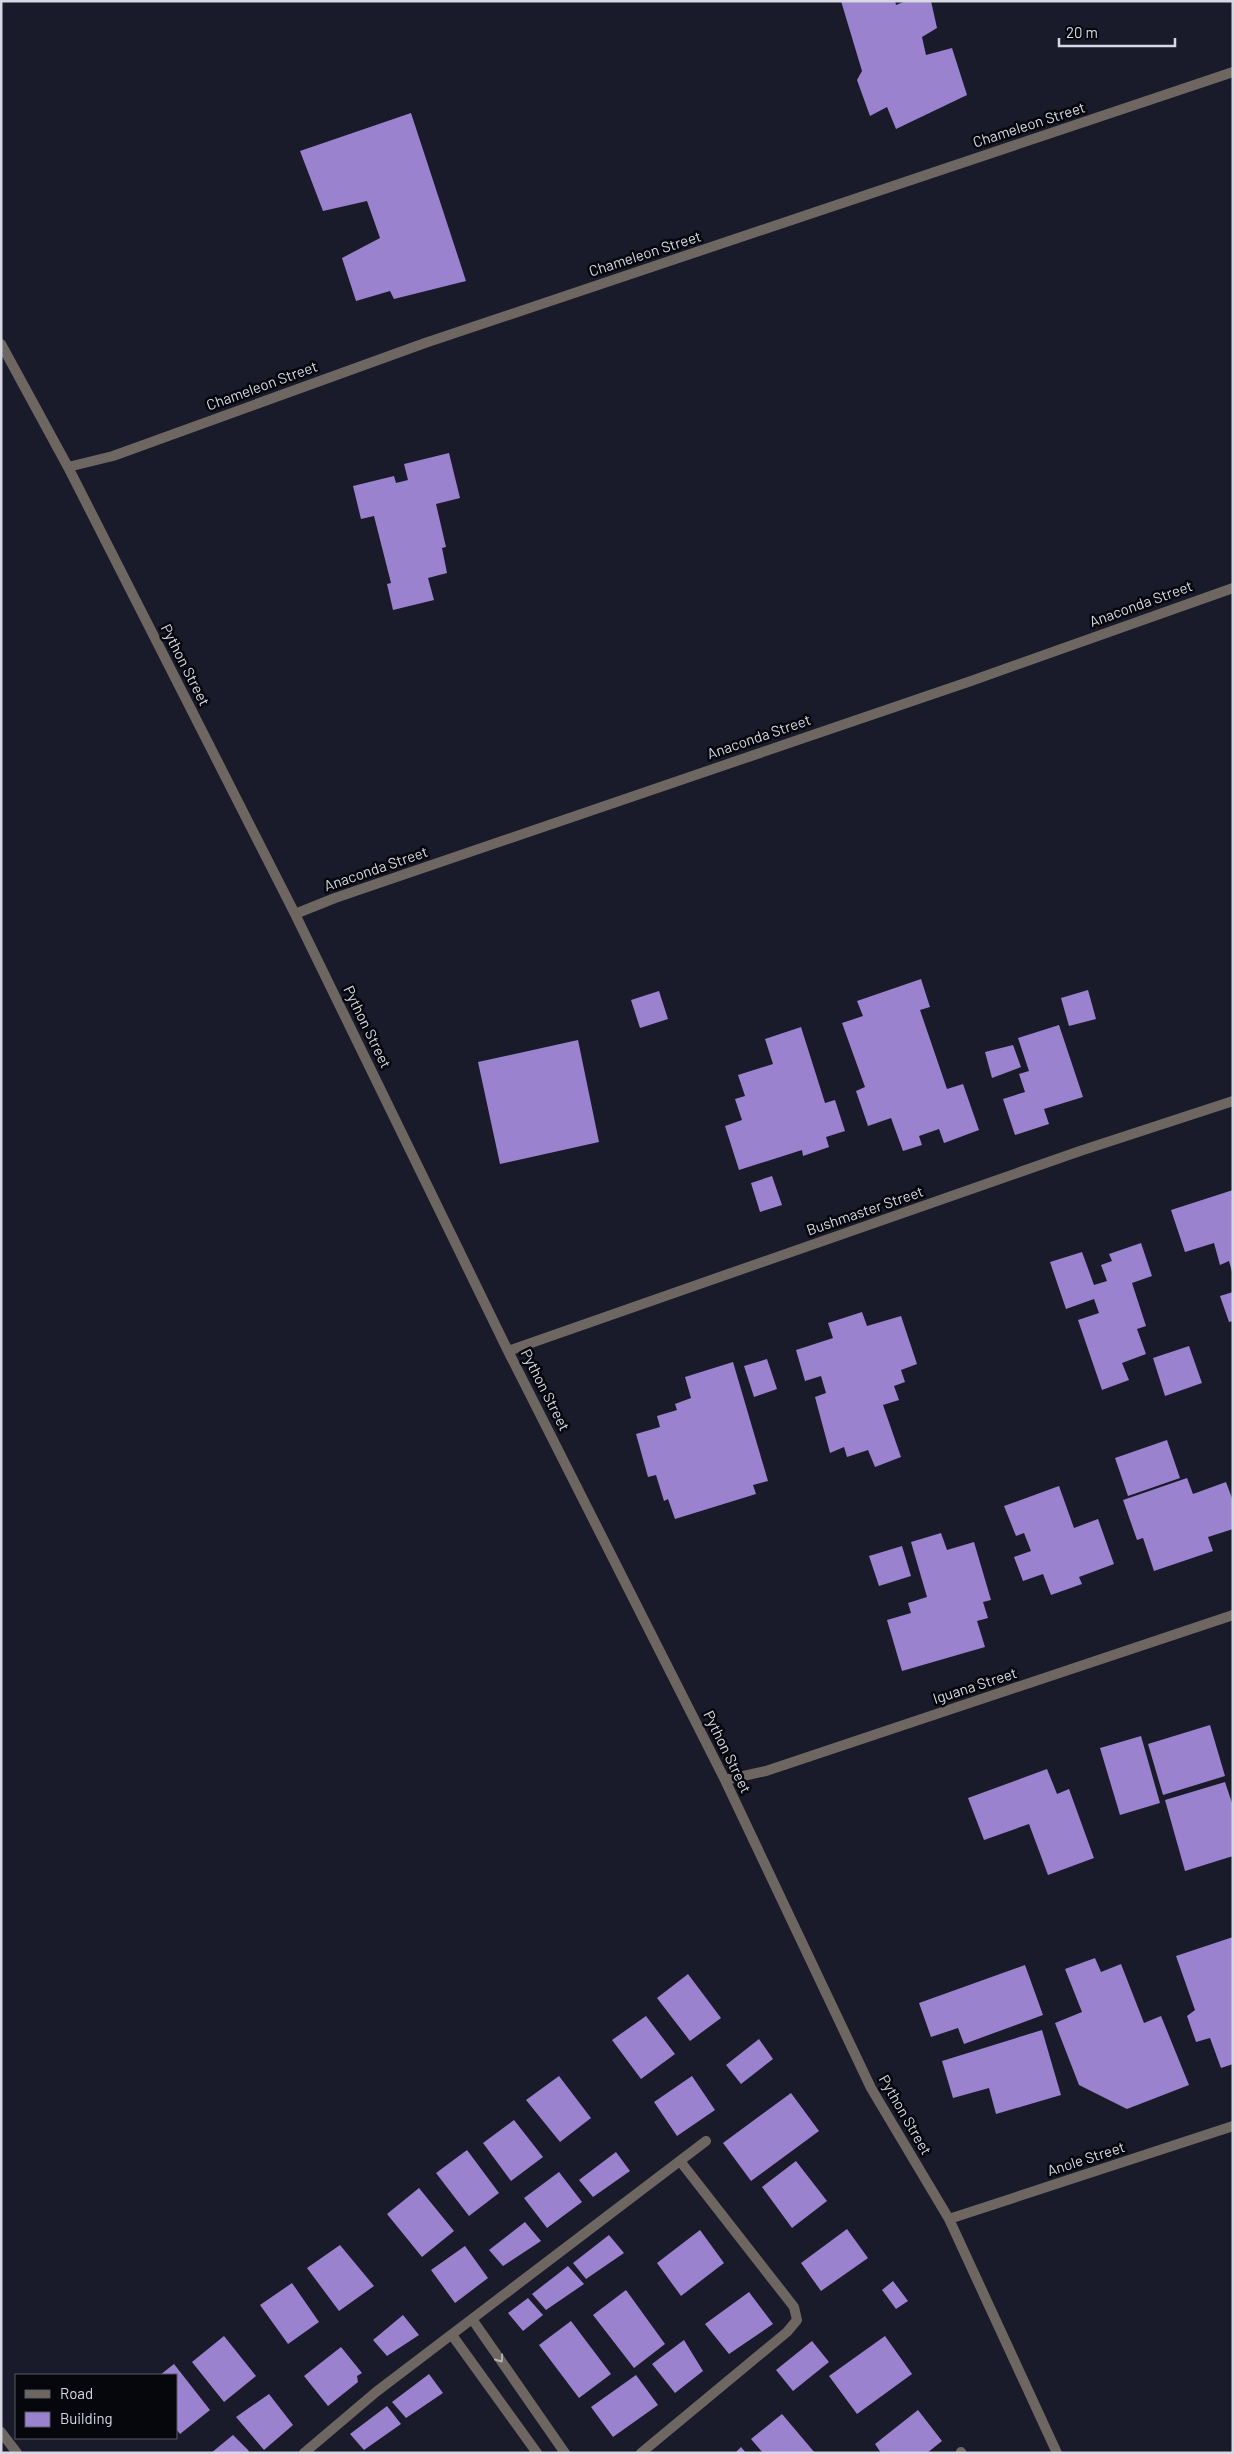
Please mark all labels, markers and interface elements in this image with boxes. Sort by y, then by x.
scale bar [1059,15,1175,47]
text: 20 m [1066,23,1098,41]
street label: Chameleon Street [970,97,1087,151]
street label: Chameleon Street [586,226,703,280]
street label: Chameleon Street [204,357,320,413]
street label: Anaconda Street [1087,576,1195,630]
street label: Python Street [158,621,214,708]
street label: Anaconda Street [704,710,813,762]
street label: Anaconda Street [321,842,430,894]
street label: Python Street [340,982,396,1071]
street label: Bushmaster Street [804,1182,925,1238]
street label: Python Street [518,1346,574,1433]
street label: Iguana Street [930,1663,1019,1707]
street label: Python Street [700,1707,756,1796]
street label: Python Street [876,2071,936,2158]
street label: Anole Street [1045,2137,1127,2179]
one-way arrow [494,2353,503,2363]
legend [15,2374,178,2439]
text: Road [60,2384,93,2402]
text: Building [60,2409,113,2427]

